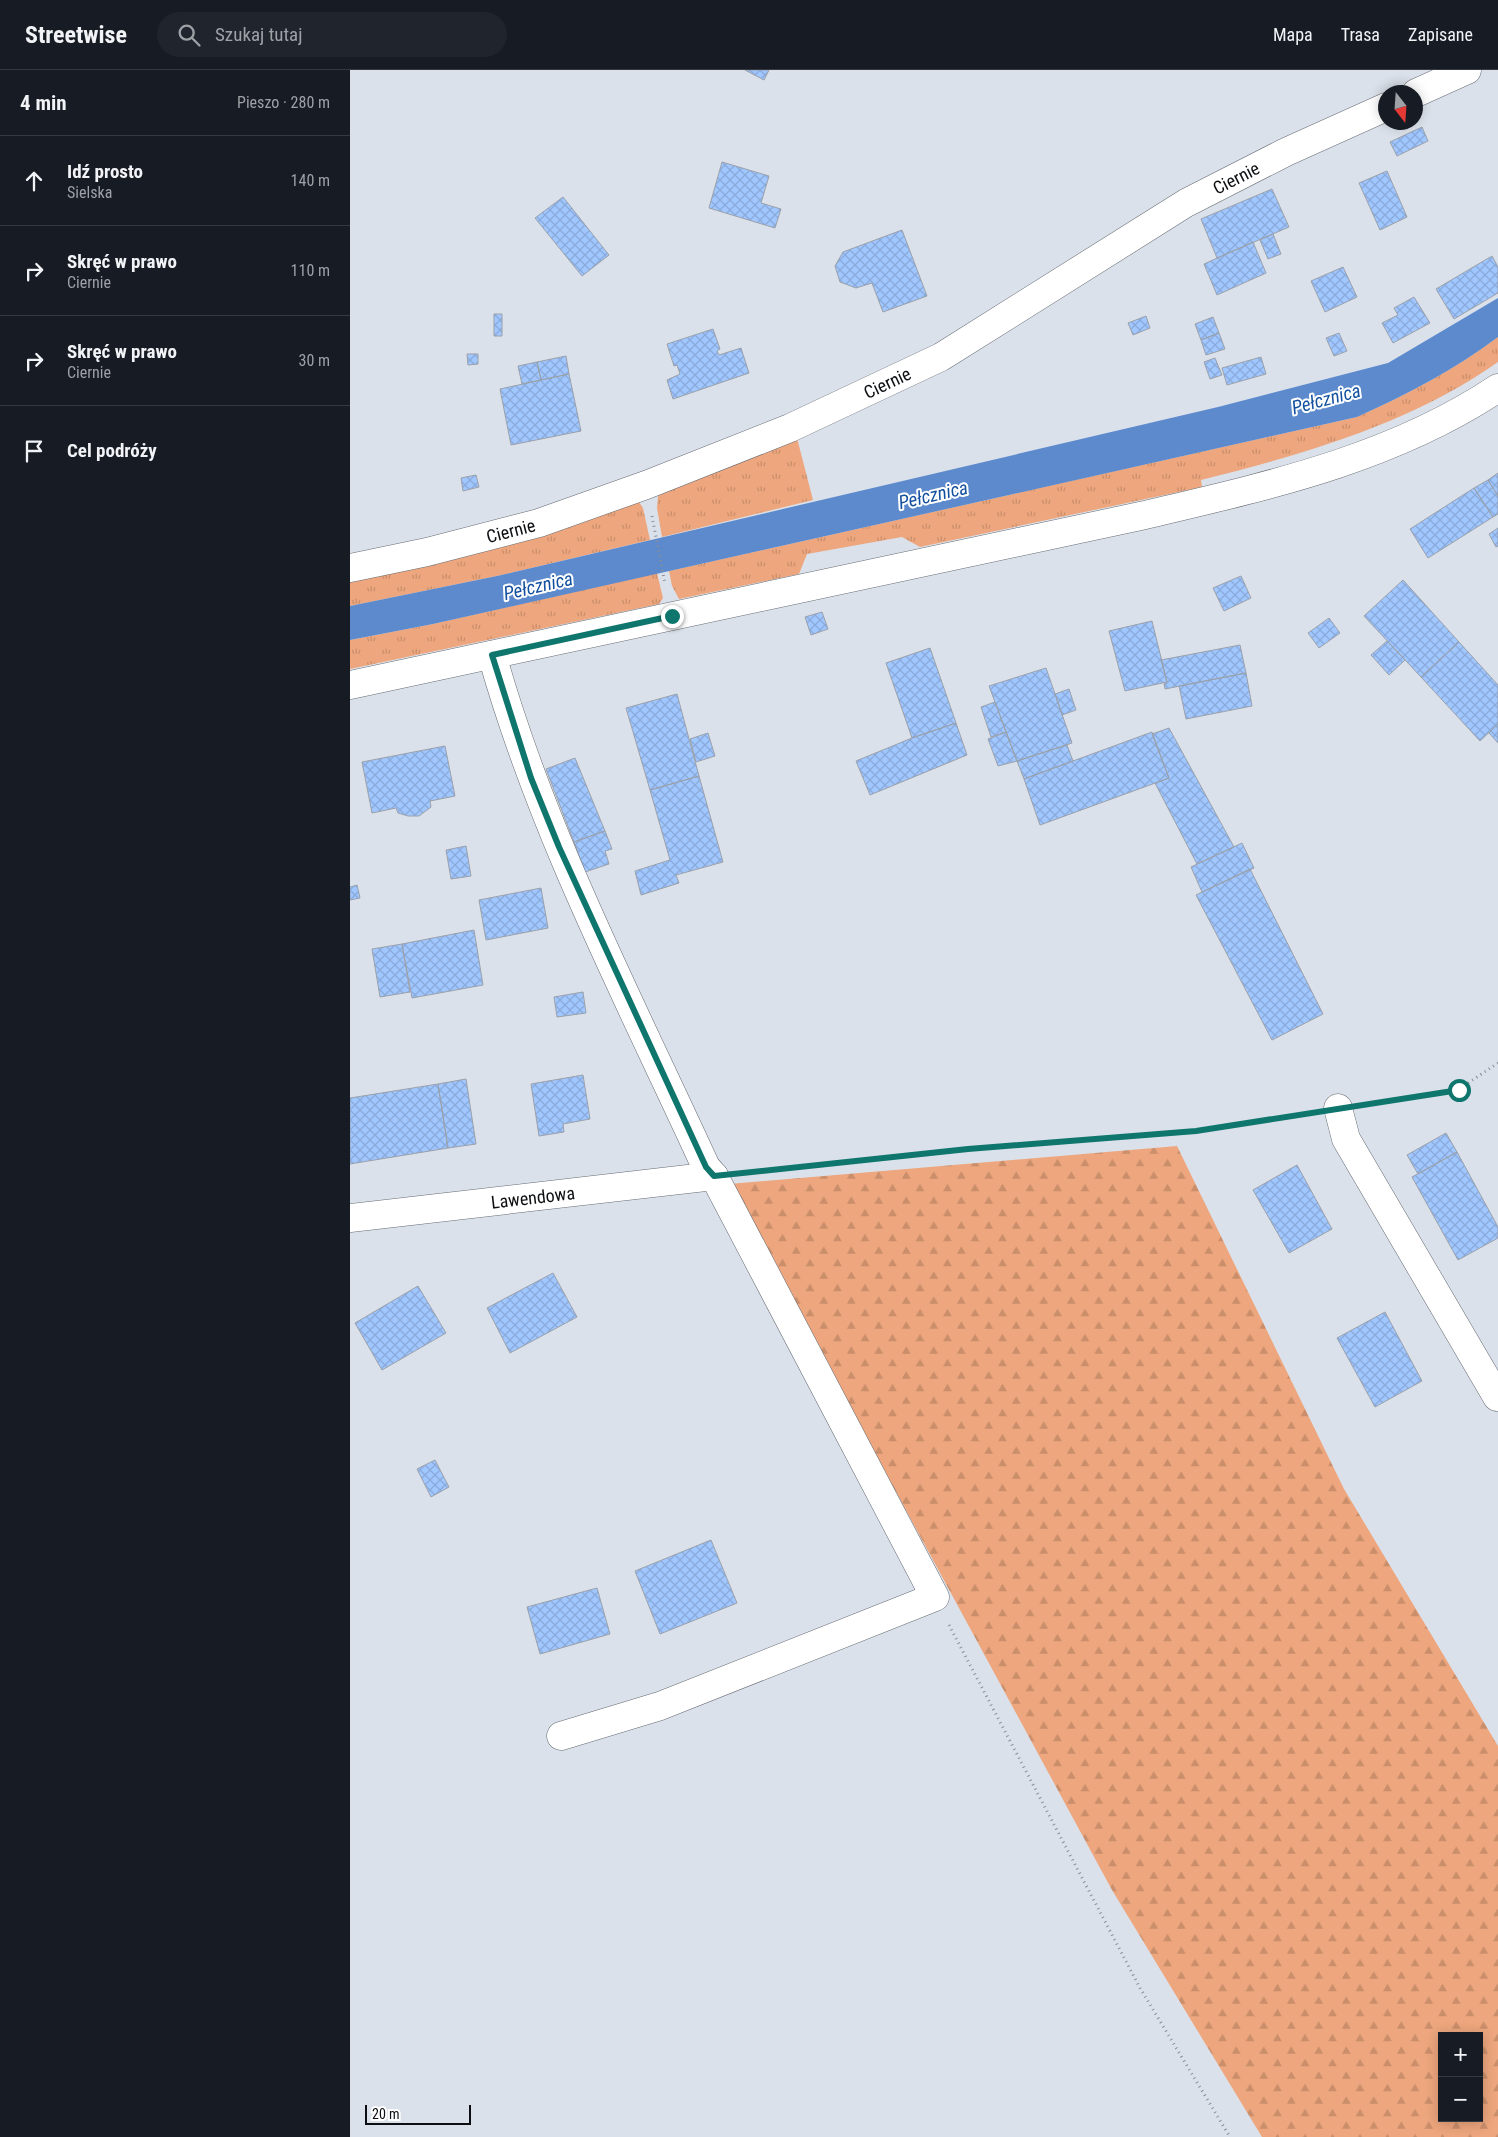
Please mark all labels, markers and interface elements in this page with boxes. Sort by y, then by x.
search box [157,12,507,57]
text: Streetwise [25,21,127,49]
icon: search [175,21,203,49]
text: Szukaj tutaj [215,23,302,46]
text: Mapa [1273,24,1313,45]
text: Trasa [1341,24,1380,45]
text: Zapisane [1408,24,1473,45]
north arrow [1378,85,1423,130]
text: 4 min [20,91,67,115]
text: Pieszo · 280 m [237,93,330,112]
street label: Ciernie [1209,157,1263,198]
text: Idź prosto [67,160,143,183]
icon: ahead [20,167,48,195]
text: 140 m [291,171,330,190]
text: Sielska [67,183,112,202]
text: Skręć w prawo [67,250,177,273]
icon: right [20,257,48,285]
text: 110 m [291,261,330,280]
text: Ciernie [67,273,111,292]
text: Skręć w prawo [67,340,177,363]
icon: right [20,347,48,375]
text: 30 m [298,351,330,370]
street label: Ciernie [860,362,914,402]
text: Ciernie [67,363,111,382]
water label: Pełcznica [1289,379,1363,419]
icon: arrive [20,437,48,465]
text: Cel podróży [67,439,157,462]
water label: Pełcznica [896,476,970,514]
street label: Ciernie [484,514,537,547]
water label: Pełcznica [501,567,575,605]
route end [661,605,684,628]
route start [1448,1079,1471,1102]
street label: Lawendowa [490,1182,576,1212]
map controls [1438,2032,1483,2122]
button: + [1438,2032,1483,2077]
button: − [1438,2077,1483,2122]
scale bar [365,2102,471,2125]
text: 20 m [372,2106,400,2122]

